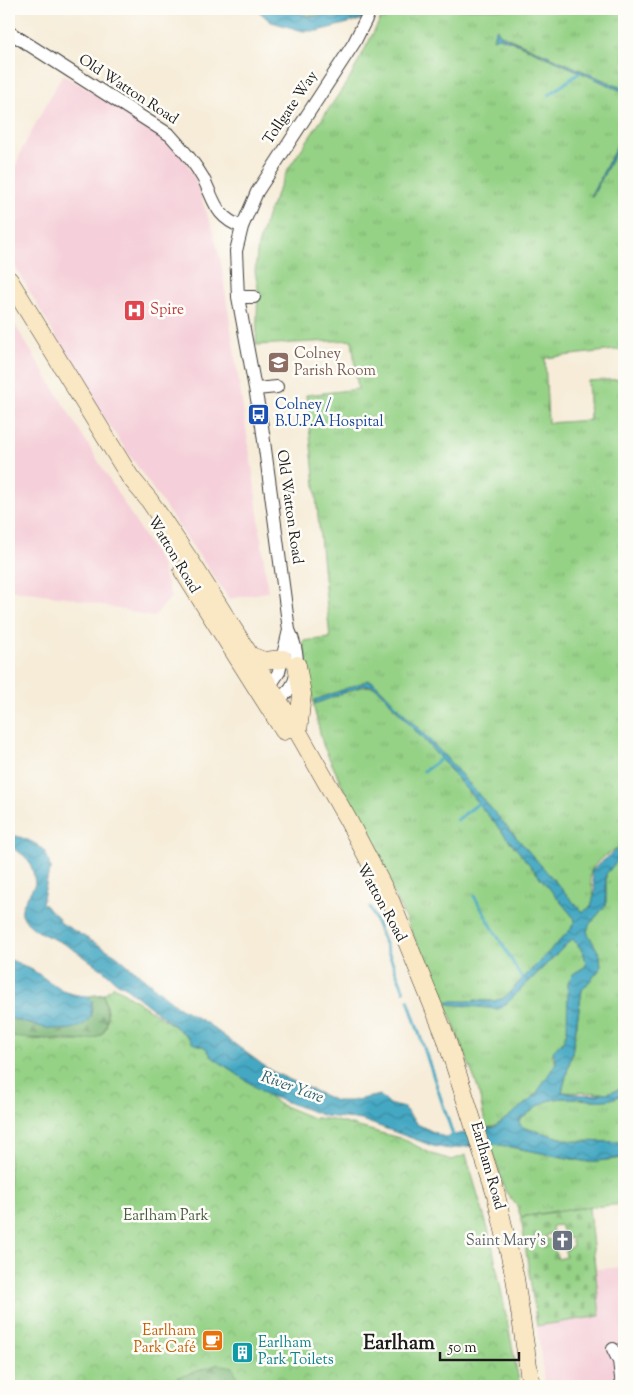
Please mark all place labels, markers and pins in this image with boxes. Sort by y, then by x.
hospital icon: Spire [122,298,146,322]
place label: Spire [150,300,184,321]
place label: Colney Parish Room [294,344,376,382]
school or university icon: Colney Parish Room [266,351,290,375]
place label: Colney / B.U.P.A Hospital [275,395,384,433]
bus stop icon: Colney / B.U.P.A Hospital [247,402,271,426]
church icon: Saint Mary's [550,1229,574,1253]
place label: Saint Mary's [466,1231,546,1252]
place label: Earlham Park Café [133,1321,197,1359]
cafe icon: Earlham Park Café [200,1328,224,1352]
place label: Earlham Park Toilets [258,1333,334,1371]
building icon: Earlham Park Toilets [230,1340,254,1364]

